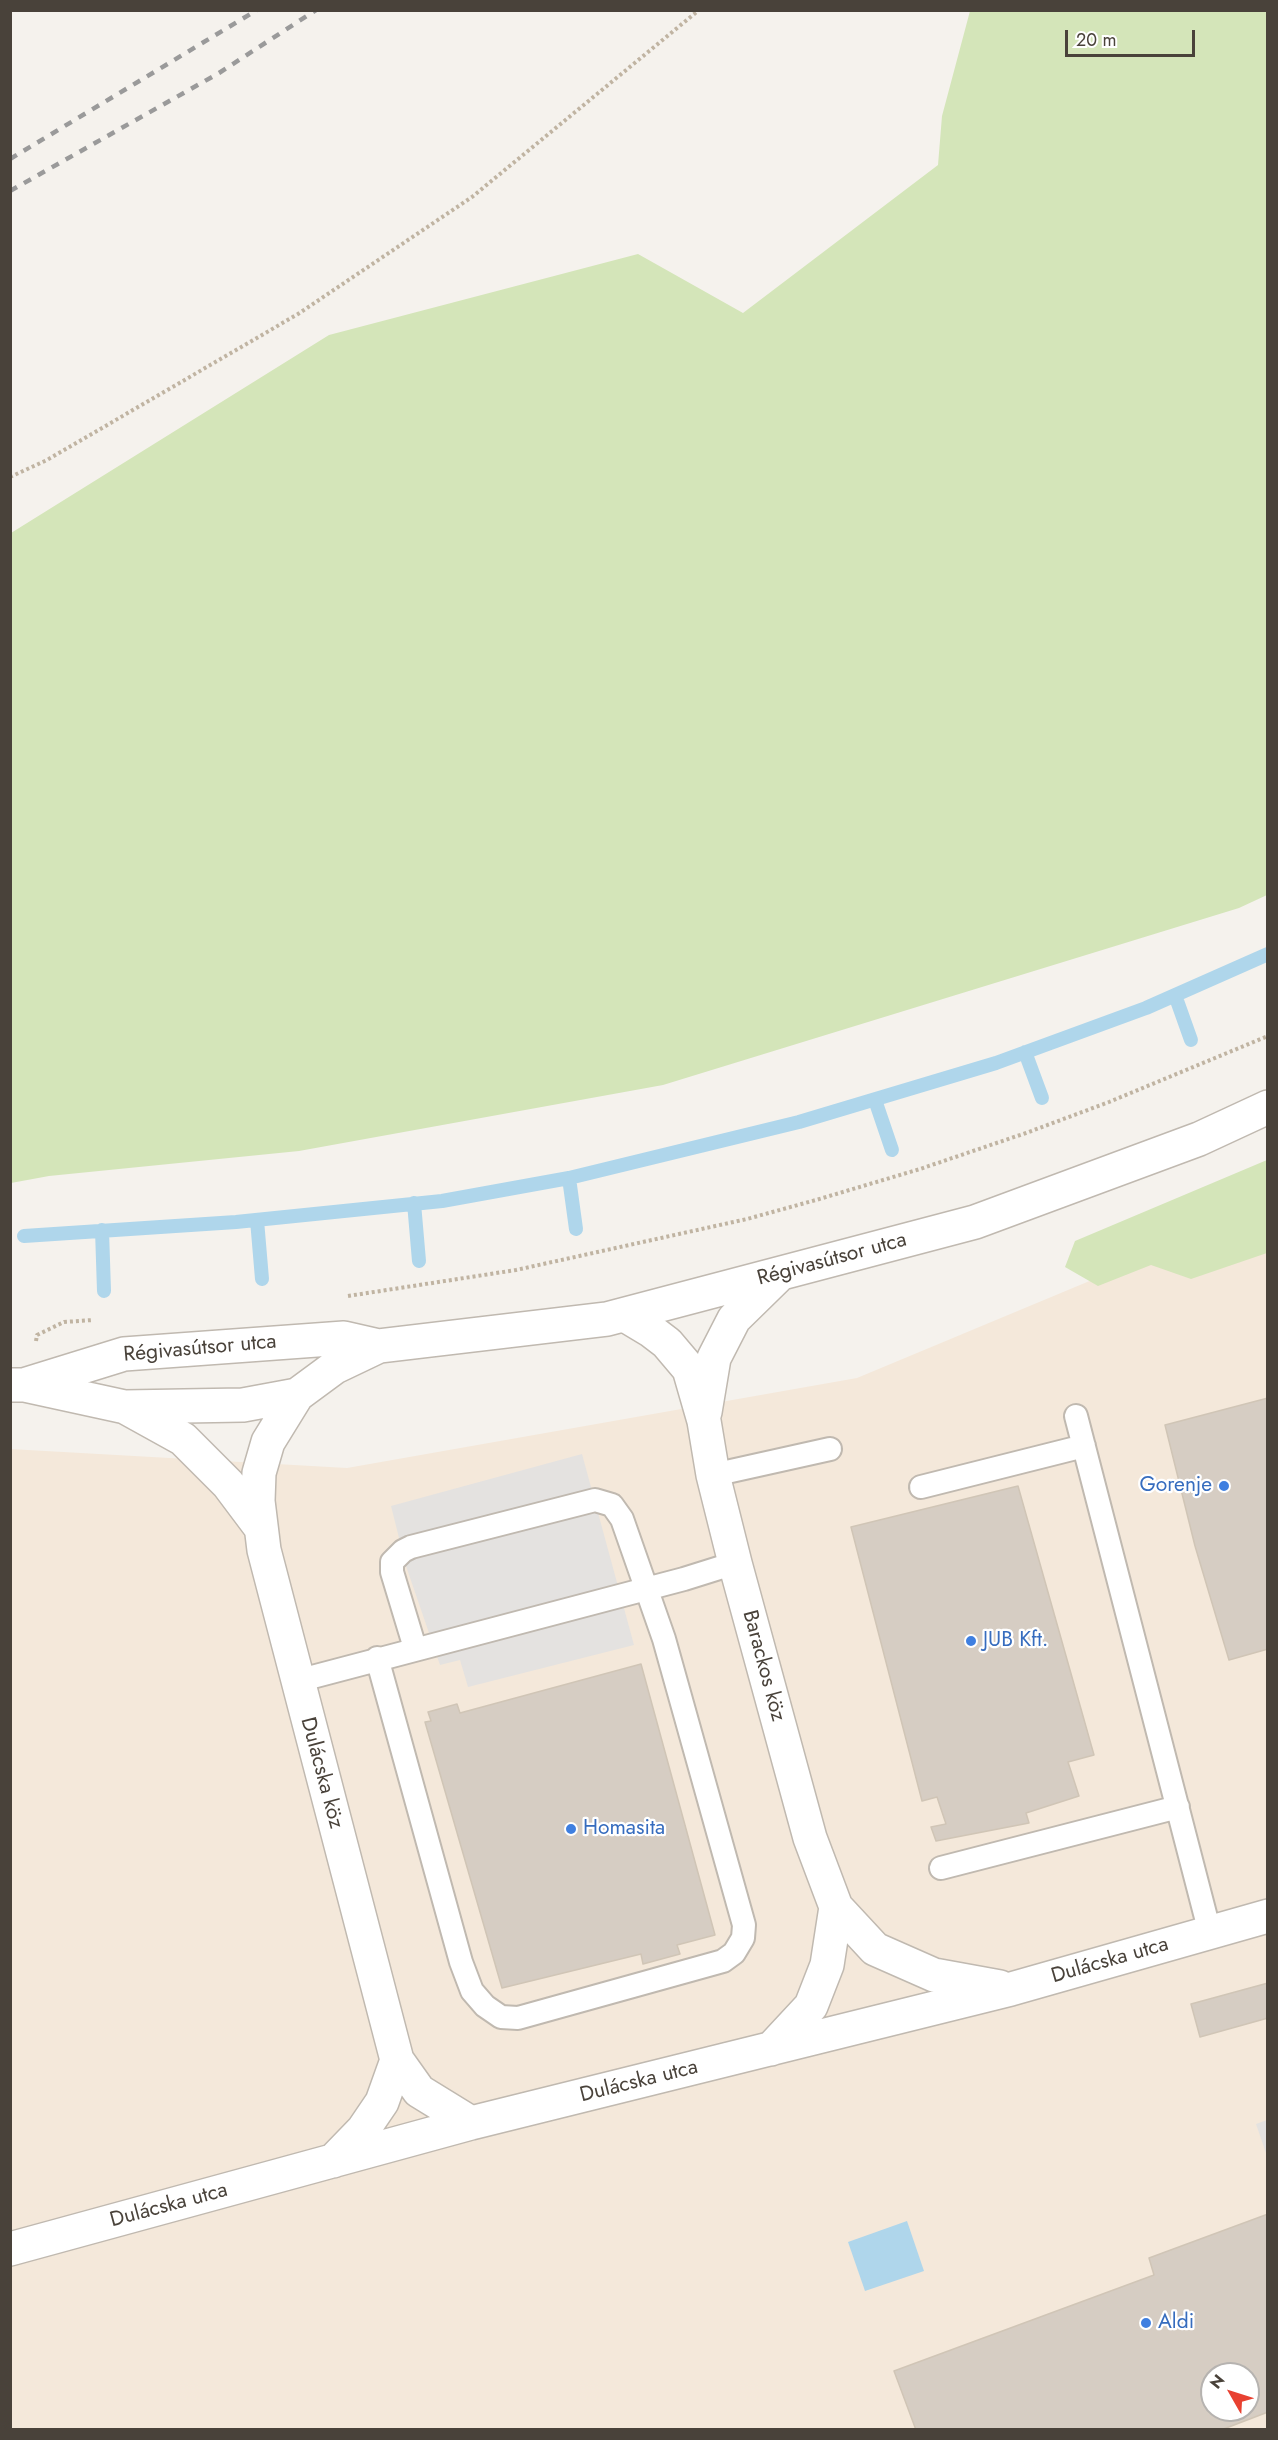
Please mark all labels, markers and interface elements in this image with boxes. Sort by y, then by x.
scale bar [1068,18,1198,56]
text: 20 m [1076,27,1116,53]
street label: Régivasútsor utca [755,1228,909,1292]
street label: Régivasútsor utca [122,1330,278,1368]
place label: Gorenje [1139,1473,1212,1499]
marker: Gorenje [1217,1479,1231,1493]
street label: Barackos köz [736,1608,790,1724]
place label: JUB Kft. [983,1628,1048,1654]
marker: JUB Kft. [964,1634,978,1648]
street label: Dulácska köz [294,1715,348,1831]
place label: Homasita [583,1816,665,1842]
marker: Homasita [564,1822,578,1836]
street label: Dulácska utca [1049,1932,1171,1990]
street label: Dulácska utca [577,2055,701,2109]
street label: Dulácska utca [107,2178,231,2234]
place label: Aldi [1158,2310,1194,2336]
marker: Aldi [1139,2316,1153,2330]
north arrow [1200,2362,1260,2422]
text: N [1204,2369,1230,2394]

